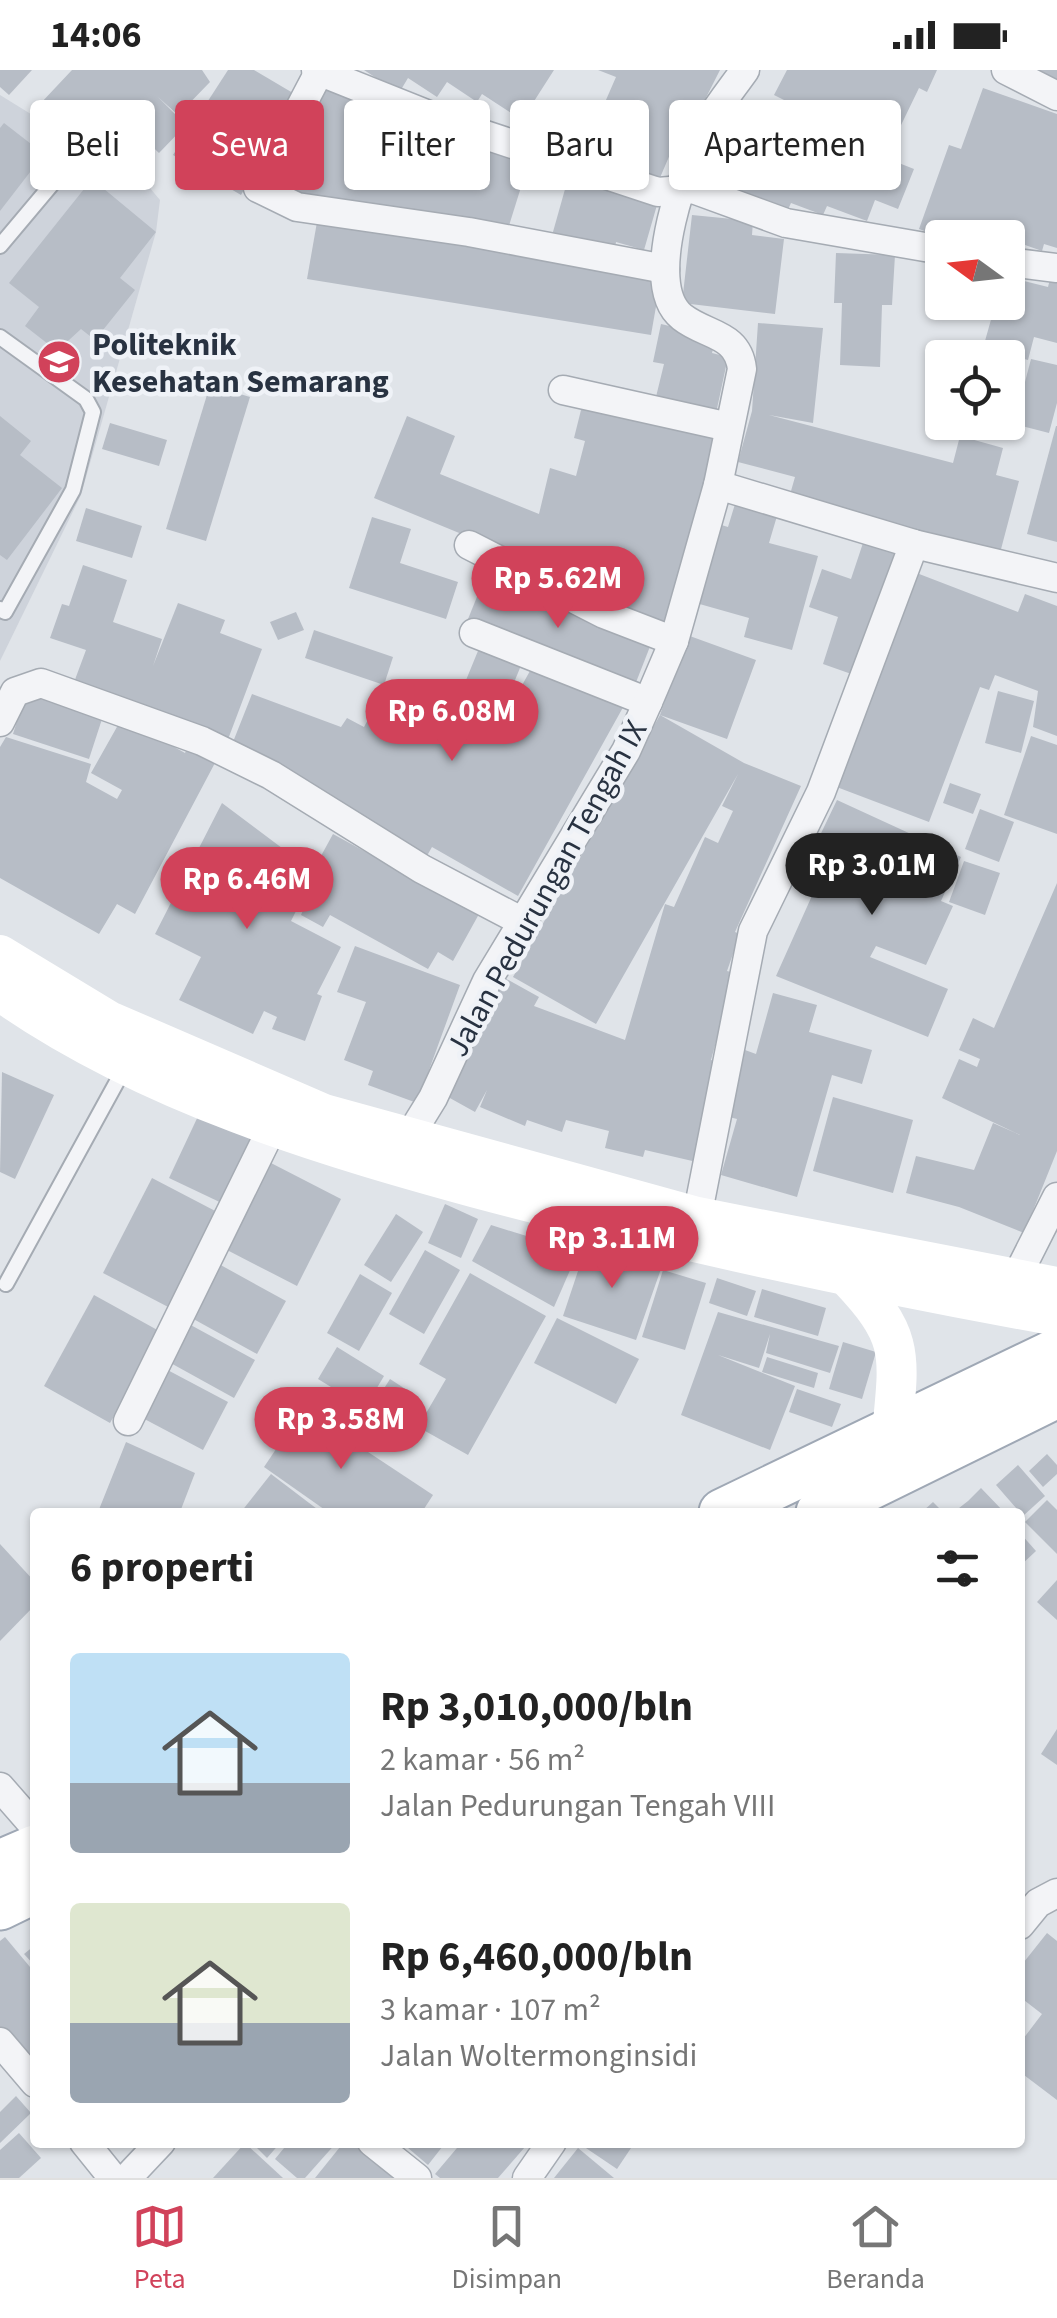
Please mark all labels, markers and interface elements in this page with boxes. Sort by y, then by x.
text: 14:06 [50,8,142,62]
chip: Beli [30,100,155,190]
chip: Sewa [175,100,324,190]
chip: Filter [344,100,490,190]
chip: Baru [510,100,649,190]
chip: Apartemen [669,100,901,190]
north arrow [925,220,1025,320]
map controls [925,220,1025,440]
place label: Politeknik Kesehatan Semarang [92,322,389,405]
school or university icon: Politeknik Kesehatan Semarang [36,339,82,385]
button: locate [925,340,1025,440]
pin: Rp 5.62M [455,546,661,631]
text: Rp 5.62M [493,555,623,601]
pin: Rp 6.08M [349,679,555,764]
text: Rp 6.08M [387,688,517,734]
street label: Jalan Pedurungan Tengah IX [435,712,659,1065]
pin: Rp 3.01M [769,833,975,918]
text: Rp 3.01M [807,842,937,888]
pin: Rp 6.46M [144,847,350,932]
text: Rp 6.46M [182,856,312,902]
pin: Rp 3.11M [509,1206,715,1291]
text: Rp 3.11M [547,1215,677,1261]
pin: Rp 3.58M [238,1387,444,1472]
text: Rp 3.58M [276,1396,406,1442]
text: 6 properti [70,1538,254,1598]
icon: filters [930,1541,985,1596]
text: Rp 3,010,000/bln [380,1677,693,1737]
icon: home [150,1693,270,1813]
text: 2 kamar · 56 m² [380,1737,585,1783]
text: Jalan Pedurungan Tengah VIII [380,1783,775,1829]
text: Rp 6,460,000/bln [380,1927,693,1987]
icon: home [150,1943,270,2063]
text: 3 kamar · 107 m² [380,1987,601,2033]
text: Jalan Woltermonginsidi [380,2033,697,2079]
tab: Peta [132,2199,187,2299]
tab: Disimpan [451,2199,562,2299]
tab: Beranda [826,2199,925,2299]

